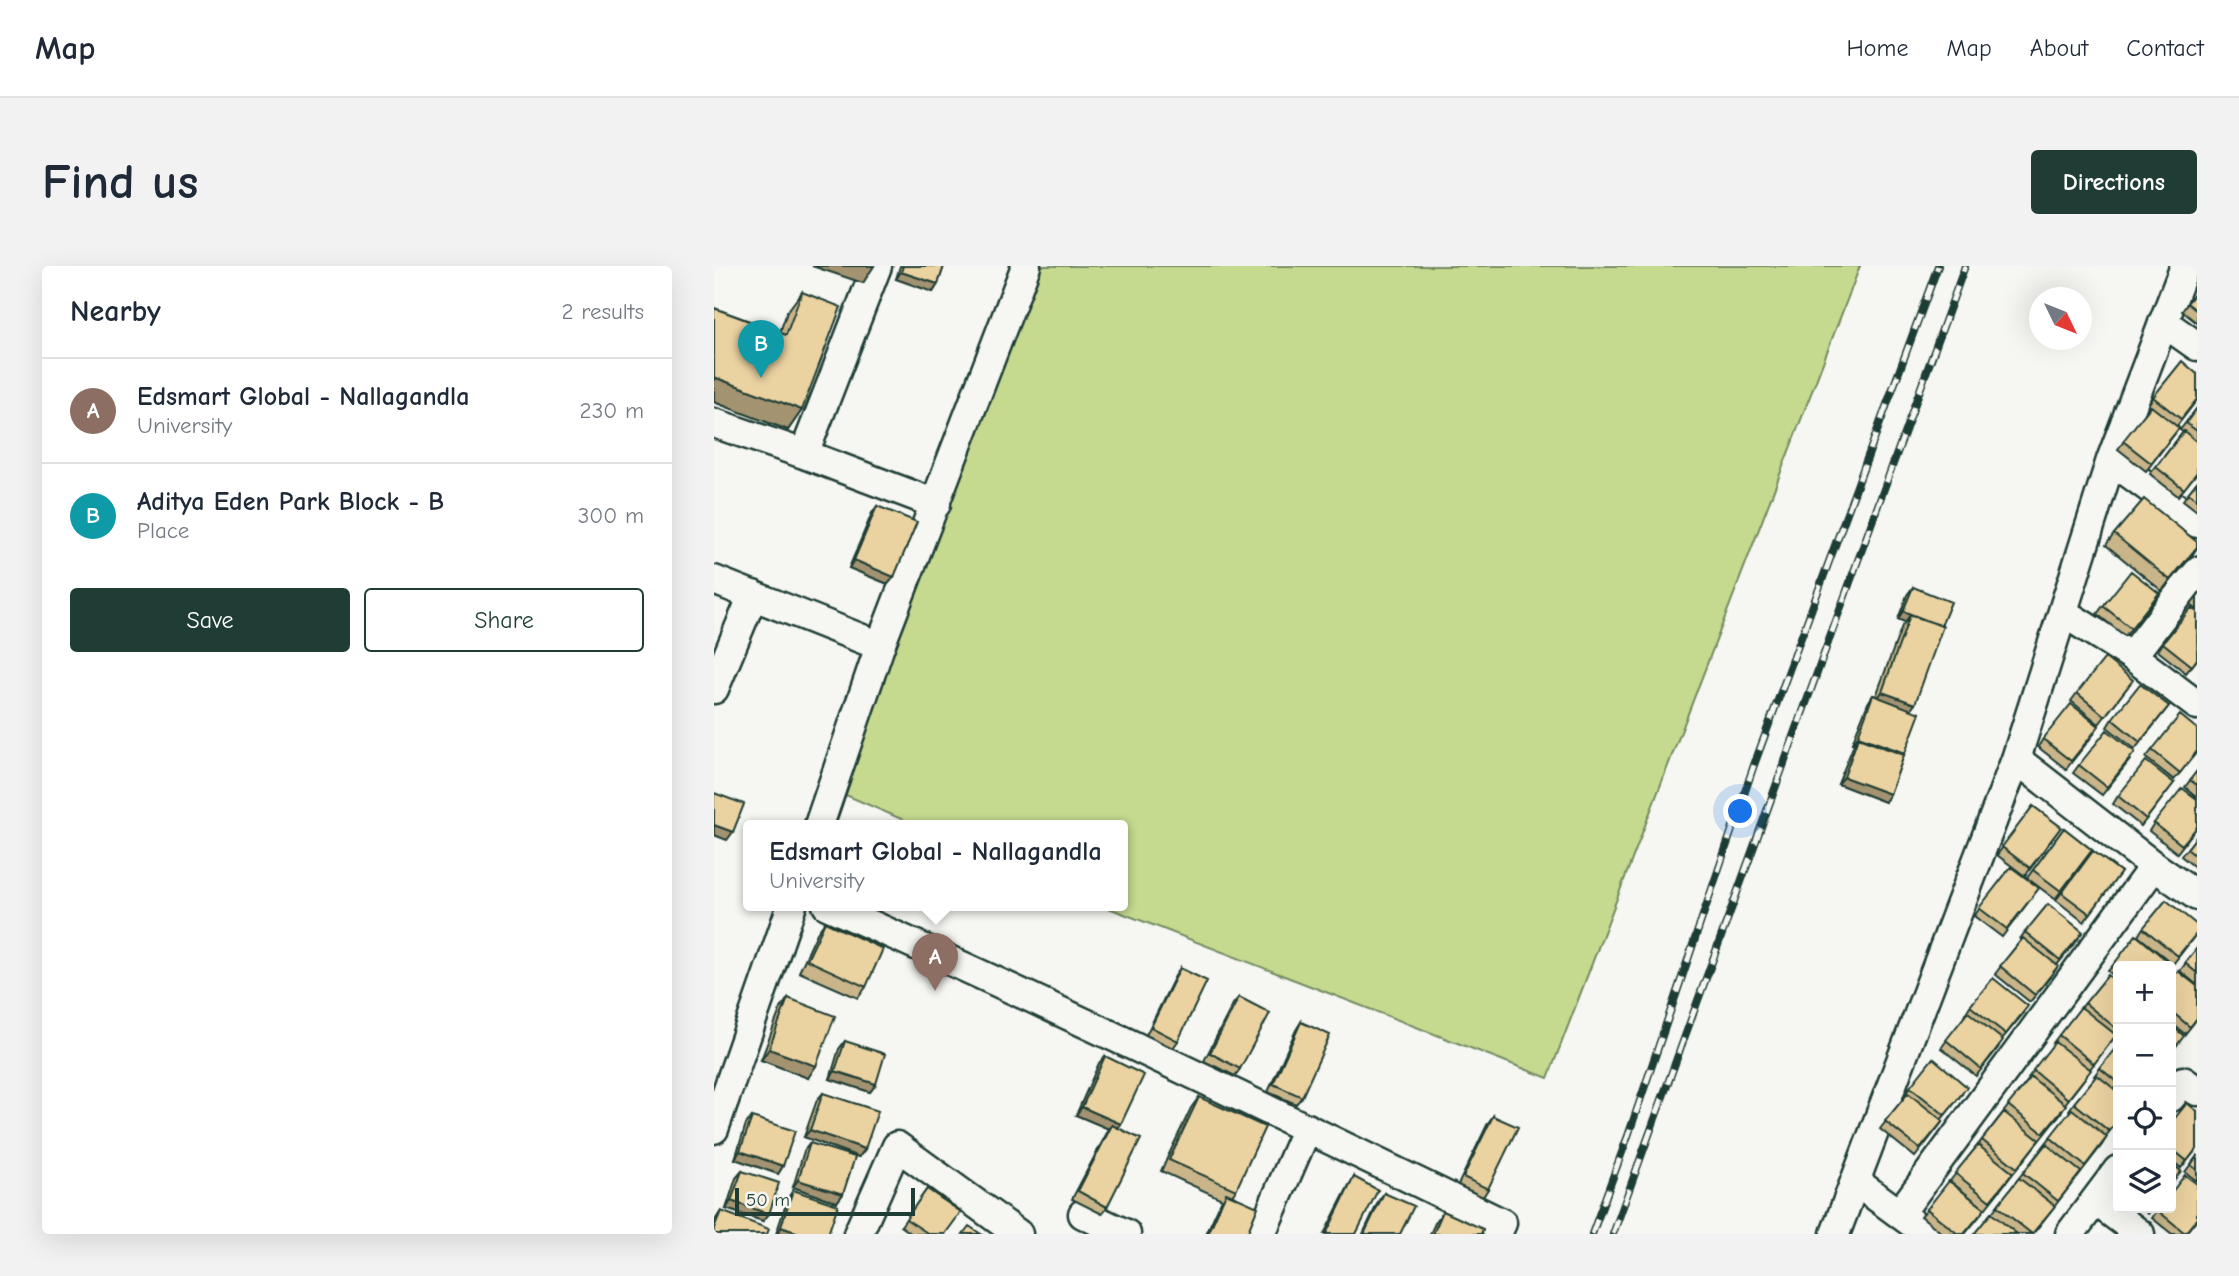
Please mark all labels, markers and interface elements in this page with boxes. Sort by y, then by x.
text: Map [35,29,96,67]
text: Home [1847,34,1908,62]
text: Map [1946,34,1992,62]
text: About [2030,34,2088,62]
text: Contact [2126,34,2204,62]
button: Directions [2031,150,2197,214]
text: Find us [42,154,198,210]
north arrow [2029,287,2092,350]
text: Nearby [70,294,161,329]
text: 2 results [562,298,644,325]
pin: B [738,320,784,378]
text: Edsmart Global - Nallagandla [137,382,469,412]
text: A [87,397,99,424]
text: 230 m [580,397,644,424]
text: University [137,412,232,439]
text: Aditya Eden Park Block - B [137,487,444,517]
text: B [86,502,100,529]
text: 300 m [578,502,644,529]
text: Place [137,517,189,544]
button: Save [70,588,350,652]
button: Share [364,588,644,652]
your location [1723,794,1757,828]
popup [743,820,1128,911]
text: Edsmart Global - Nallagandla [769,837,1102,867]
text: University [769,867,865,894]
pin: A [912,933,958,991]
map controls [2113,961,2176,1213]
button: + [2113,961,2176,1024]
button: − [2113,1024,2176,1087]
button: locate [2113,1087,2176,1150]
button: layers [2113,1150,2176,1213]
scale bar [735,1185,915,1217]
text: 50 m [746,1189,790,1211]

